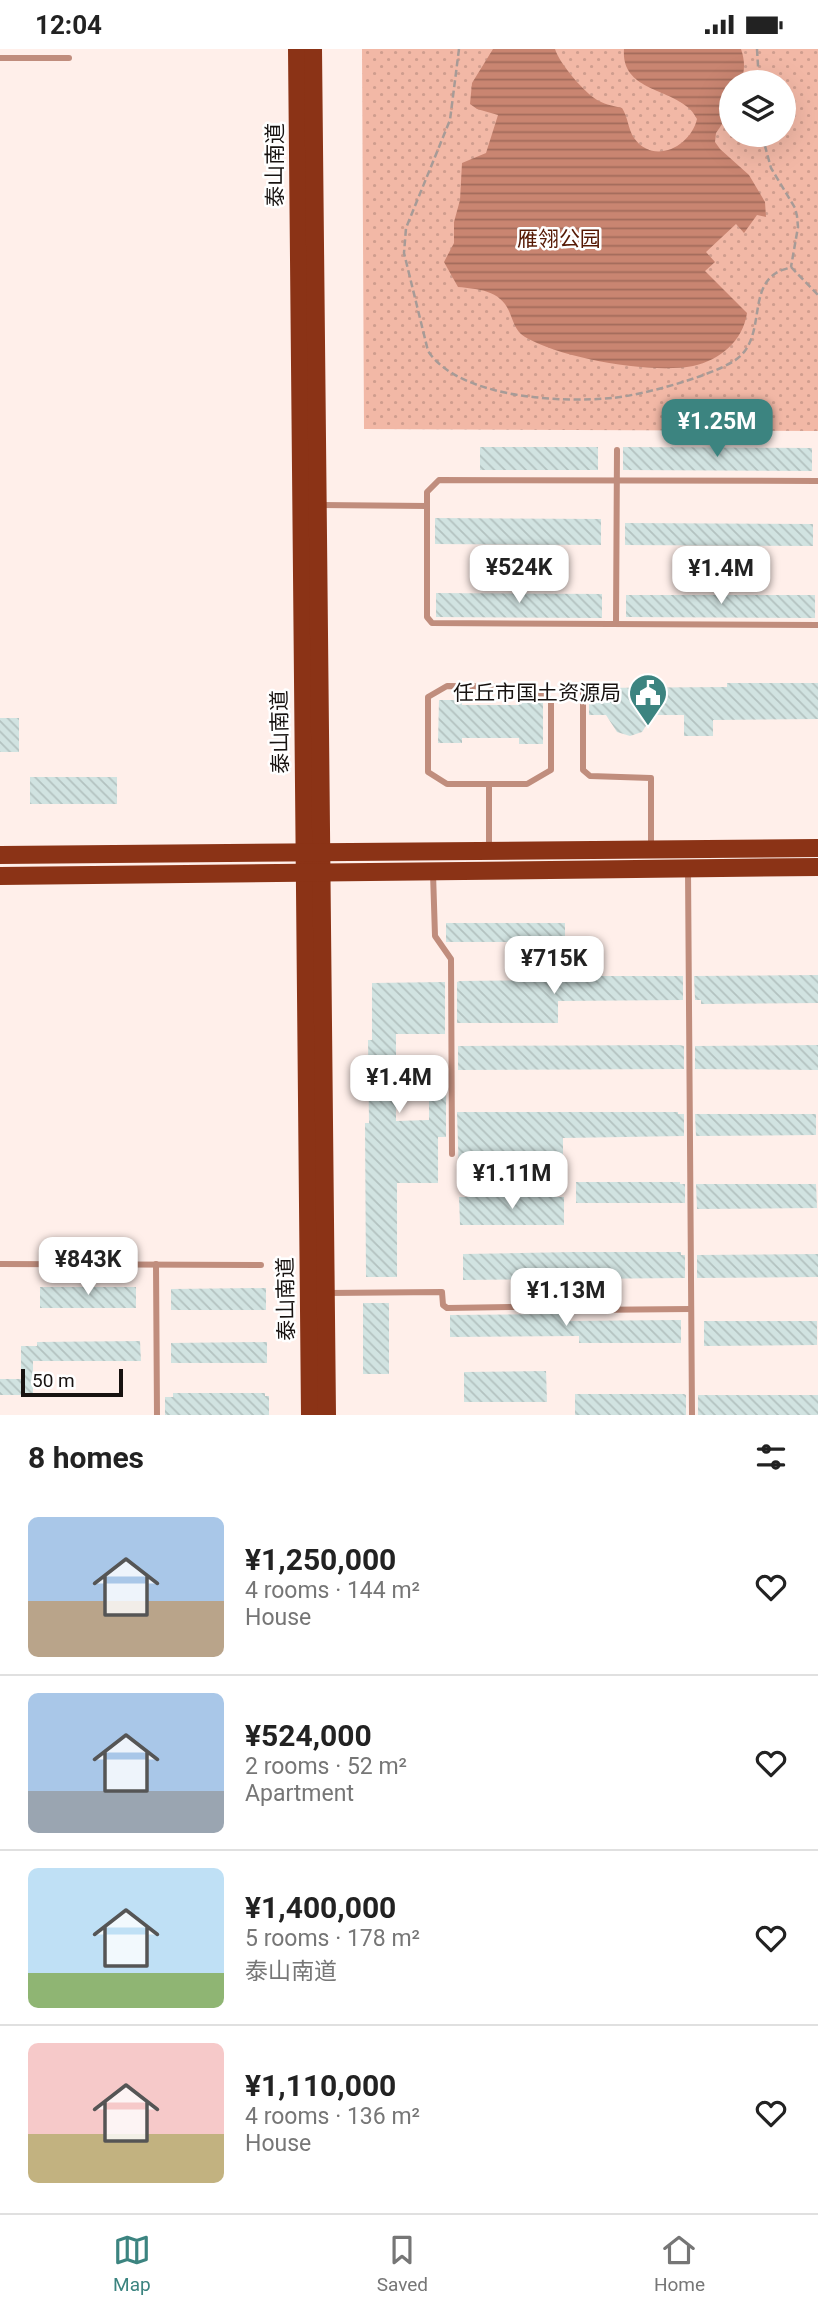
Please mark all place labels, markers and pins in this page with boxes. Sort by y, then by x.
pin: ¥1.25M [660,399,774,459]
pin: ¥524K [470,545,568,605]
pin: ¥1.4M [672,547,770,606]
public building icon: 任丘市国土资源局 [627,672,669,727]
place label: 任丘市国土资源局 [453,681,621,705]
pin: ¥715K [505,937,603,996]
pin: ¥1.4M [350,1055,448,1115]
pin: ¥1.11M [455,1151,569,1211]
pin: ¥843K [39,1237,137,1297]
pin: ¥1.13M [509,1269,623,1328]

